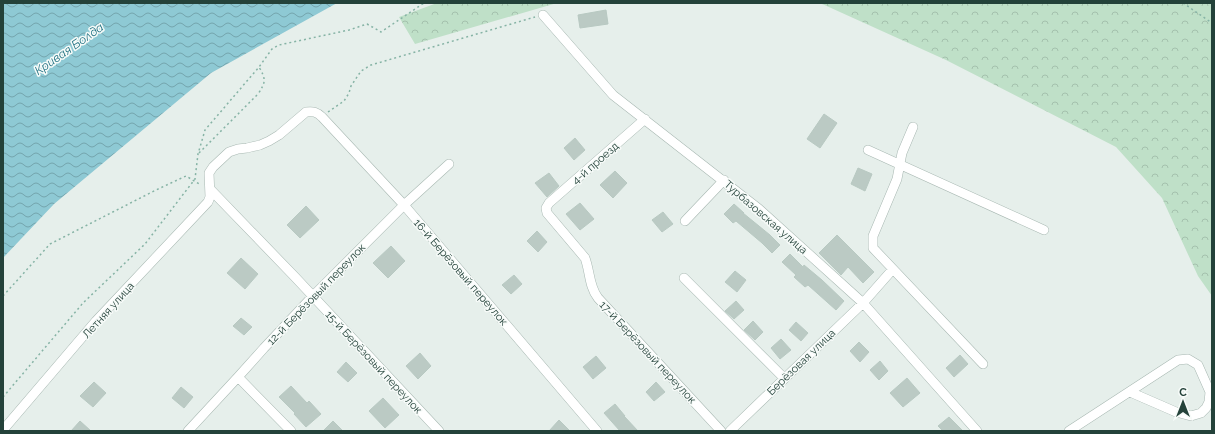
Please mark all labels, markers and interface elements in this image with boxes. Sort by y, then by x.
water label: Кривая Болда [32,20,106,78]
street label: 4-й проезд [569,139,622,187]
street label: Турбазовская улица [721,178,810,257]
street label: 16-й Берёзовый переулок [411,216,511,328]
street label: 12-й Берёзовый переулок [264,241,368,348]
street label: Летняя улица [80,280,137,341]
street label: 17-й Берёзовый переулок [597,298,699,407]
street label: 15-й Берёзовый переулок [322,308,425,417]
street label: Берёзовая улица [765,327,838,398]
north arrow [1163,382,1203,422]
text: С [1179,386,1187,399]

